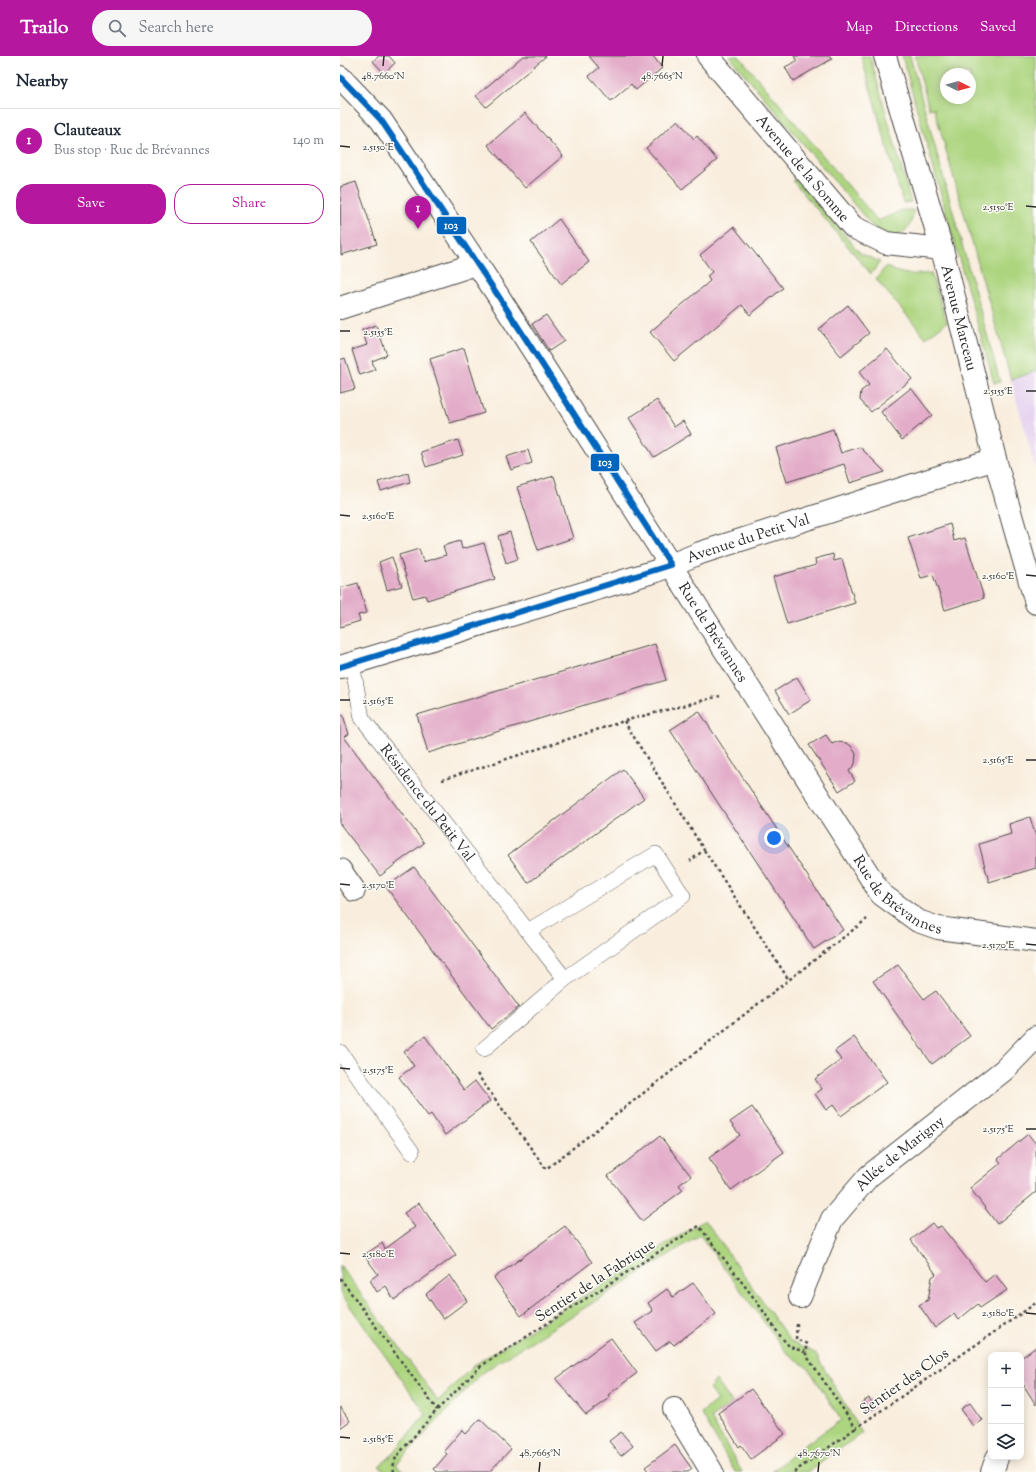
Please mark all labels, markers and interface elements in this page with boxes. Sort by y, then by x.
search box [92,10,372,46]
text: Trailo [20,15,68,42]
icon: search [106,17,128,39]
text: Search here [138,18,214,39]
text: Map [846,18,873,38]
text: Directions [895,18,958,38]
text: Saved [980,18,1016,38]
north arrow [940,68,976,104]
text: 48.7660°N [361,69,405,84]
text: 48.7665°N [641,69,683,84]
text: Nearby [16,70,68,94]
street label: Avenue de la Somme [750,111,854,227]
text: Clauteaux [54,121,121,142]
text: 1 [27,132,31,150]
text: 140 m [293,132,324,150]
text: 2.5150°E [362,140,394,155]
text: Bus stop · Rue de Brévannes [54,142,210,160]
button: Save [16,184,166,224]
button: Share [174,184,324,224]
pin: 1 [405,196,431,229]
text: 2.5150°E [982,200,1014,215]
line badge: 103 [436,216,467,235]
text: 103 [443,218,458,234]
street label: Avenue Marceau [934,263,981,374]
text: 2.5155°E [363,325,393,340]
text: 2.5155°E [983,384,1013,399]
line badge: 103 [590,453,620,472]
text: 103 [597,455,612,471]
text: 2.5160°E [362,509,394,524]
street label: Avenue du Petit Val [684,510,813,569]
text: 2.5160°E [982,569,1014,584]
street label: Rue de Brévannes [672,579,752,687]
text: 2.5165°E [362,694,394,709]
street label: Résidence du Petit Val [374,740,479,867]
text: 2.5165°E [982,753,1014,768]
your location [764,828,784,848]
street label: Rue de Brévannes [847,852,943,940]
text: 2.5170°E [362,878,394,893]
text: 2.5170°E [982,938,1014,953]
text: 2.5175°E [362,1063,394,1078]
street label: Allée de Marigny [851,1111,950,1197]
text: 2.5175°E [982,1122,1014,1137]
street label: Sentier de la Fabrique [532,1235,660,1328]
text: 2.5180°E [362,1247,394,1262]
text: 2.5180°E [982,1306,1014,1321]
street label: Sentier des Clos [856,1344,954,1421]
map controls [988,1352,1024,1460]
button: + [988,1352,1024,1388]
button: − [988,1388,1024,1424]
button: layers [988,1424,1024,1460]
text: 2.5185°E [362,1432,394,1447]
text: 48.7665°N [519,1446,561,1461]
text: 48.7670°N [798,1446,840,1461]

